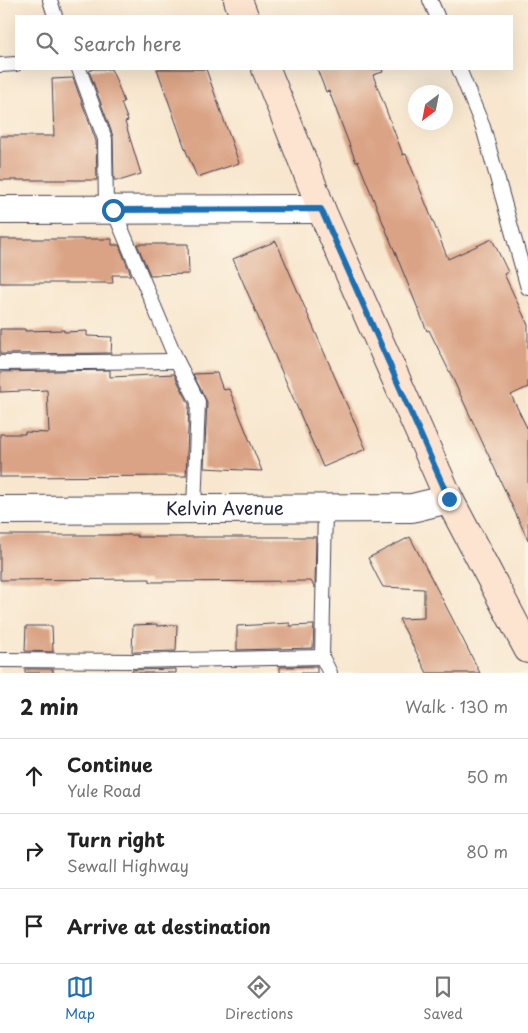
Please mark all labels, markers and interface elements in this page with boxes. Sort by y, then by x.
search box [15,15,513,70]
icon: search [33,29,61,57]
text: Search here [73,29,182,57]
north arrow [408,85,453,130]
route start [102,199,125,222]
route end [438,488,461,511]
street label: Kelvin Avenue [166,494,284,521]
text: 2 min [20,690,79,722]
text: Walk · 130 m [405,694,508,718]
text: Continue [67,750,153,778]
icon: ahead [20,762,48,790]
text: 50 m [467,764,508,788]
text: Yule Road [67,778,141,802]
text: Turn right [67,825,165,853]
icon: right [20,837,48,865]
text: 80 m [466,839,508,863]
text: Sewall Highway [67,853,189,877]
icon: arrive [20,912,48,940]
text: Arrive at destination [67,912,271,940]
tab: Map [65,973,95,1024]
tab: Directions [225,973,293,1024]
tab: Saved [423,973,463,1024]

